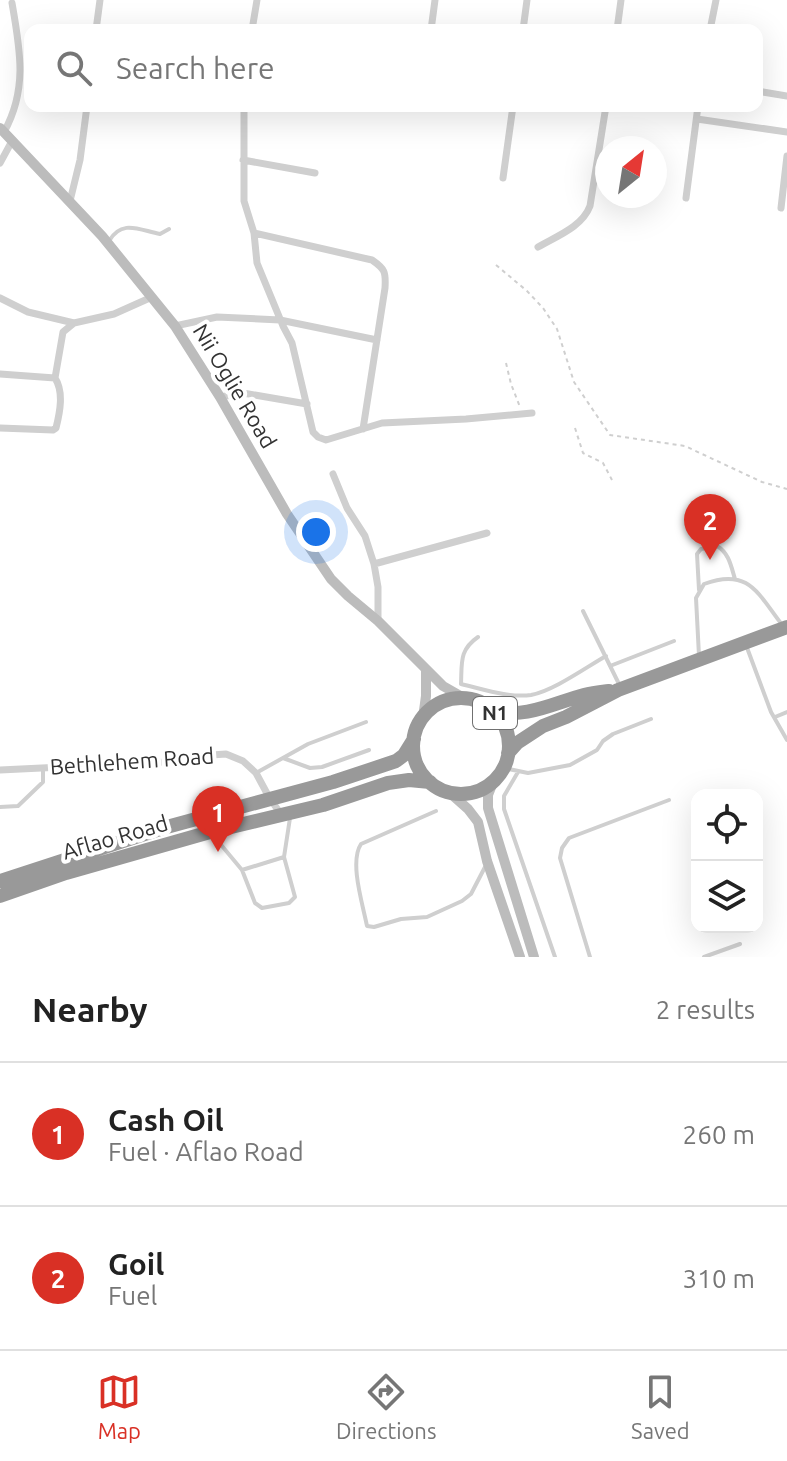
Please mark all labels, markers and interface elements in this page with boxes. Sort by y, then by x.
search box [24,24,763,112]
icon: search [52,46,96,90]
text: Search here [116,51,275,85]
north arrow [595,136,667,208]
street label: Nii Oglie Road [189,319,282,452]
pin: 2 [684,494,736,560]
your location [296,512,336,552]
road number: N1 [473,697,517,729]
street label: Bethlehem Road [49,742,215,779]
pin: 1 [192,786,244,852]
map controls [691,789,763,933]
button: locate [691,789,763,861]
street label: Aflao Road [59,810,170,863]
button: layers [691,861,763,933]
text: Nearby [32,990,147,1028]
text: 2 results [656,995,755,1024]
text: Cash Oil [108,1103,224,1137]
text: 1 [51,1120,65,1149]
text: 260 m [683,1120,755,1149]
text: Fuel · Aflao Road [108,1137,304,1166]
text: Goil [108,1247,164,1281]
text: 2 [51,1264,65,1293]
text: 310 m [683,1264,755,1293]
text: Fuel [108,1281,157,1310]
tab: Map [97,1370,141,1443]
tab: Directions [336,1370,436,1443]
tab: Saved [631,1370,690,1443]

